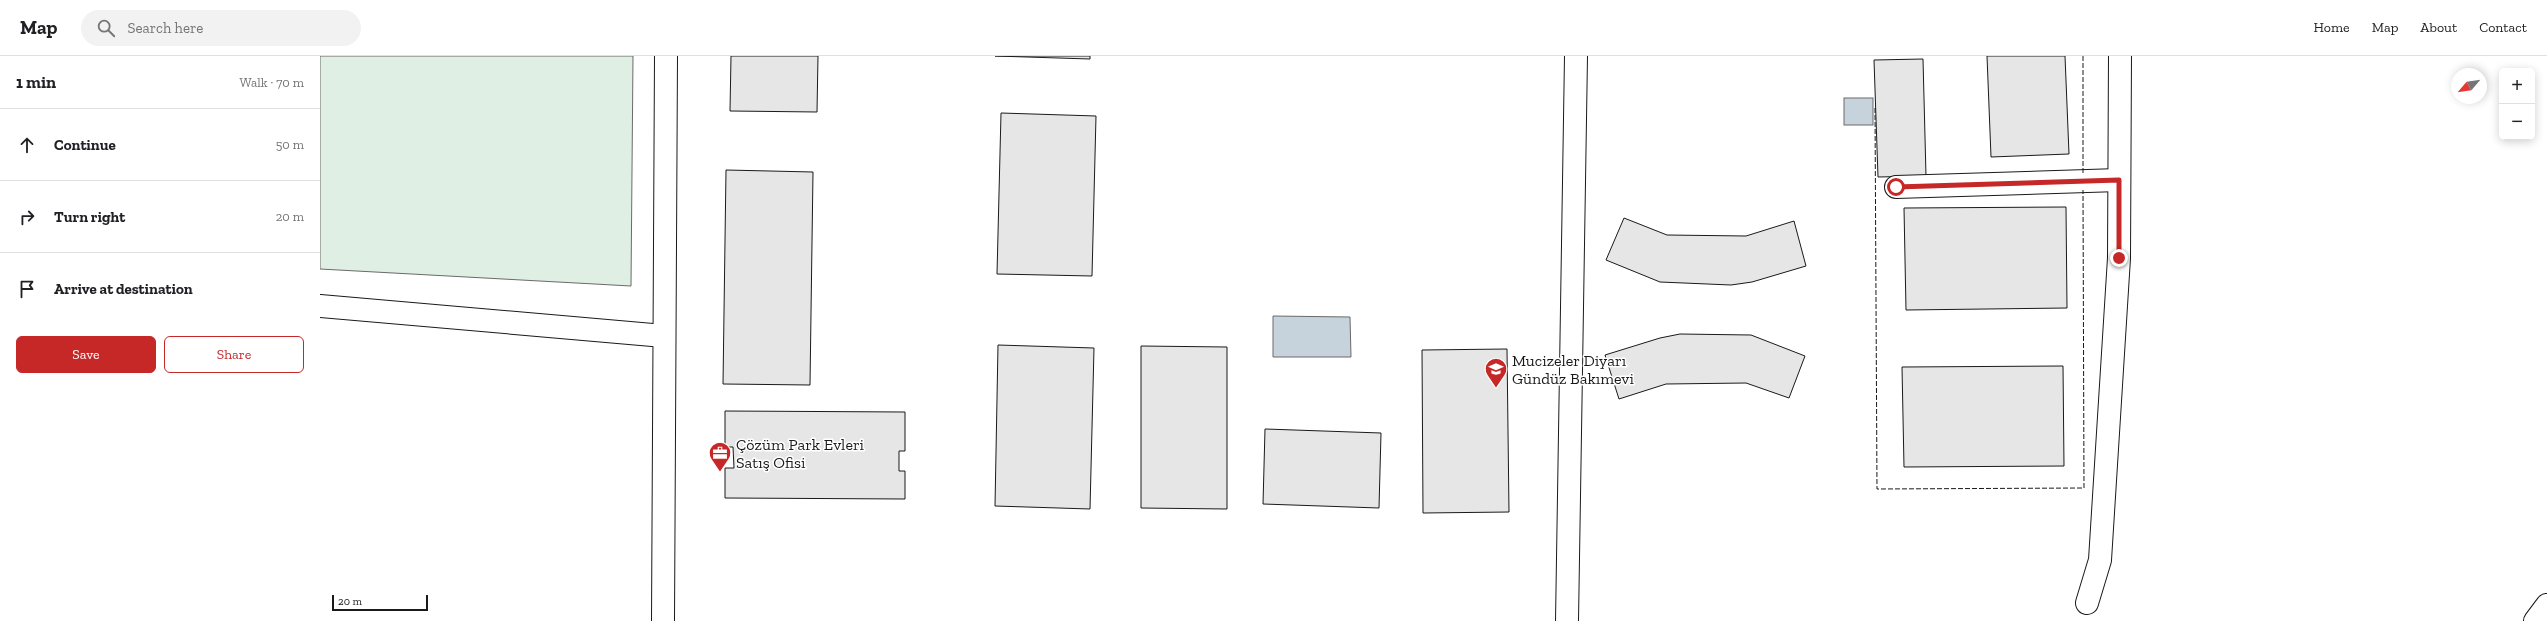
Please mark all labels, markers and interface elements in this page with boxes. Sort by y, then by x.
search box [81,10,361,46]
text: Map [20,16,57,39]
icon: search [95,17,117,39]
text: Search here [127,19,203,37]
text: Home [2314,19,2350,36]
text: Map [2372,19,2398,36]
text: About [2420,19,2457,36]
text: Contact [2479,19,2527,36]
north arrow [2451,68,2487,104]
map controls [2499,68,2535,140]
button: + [2499,68,2535,104]
text: 1 min [16,72,56,92]
text: Walk · 70 m [239,75,304,90]
button: − [2499,104,2535,140]
icon: ahead [16,134,38,156]
text: Continue [54,136,116,154]
text: 50 m [276,137,304,152]
route start [1887,178,1905,196]
icon: right [16,206,38,228]
text: Turn right [54,208,125,226]
text: 20 m [276,209,304,224]
route end [2110,249,2128,267]
icon: arrive [16,278,38,300]
text: Arrive at destination [54,280,193,298]
button: Save [16,336,156,373]
button: Share [164,336,304,373]
place label: Mucizeler Diyarı Gündüz Bakımevi [1512,351,1634,388]
school or university icon: Mucizeler Diyarı Gündüz Bakımevi [1483,356,1509,389]
place label: Çözüm Park Evleri Satış Ofisi [736,435,865,472]
office icon: Çözüm Park Evleri Satış Ofisi [707,440,733,473]
scale bar [332,593,428,612]
text: 20 m [338,595,362,608]

